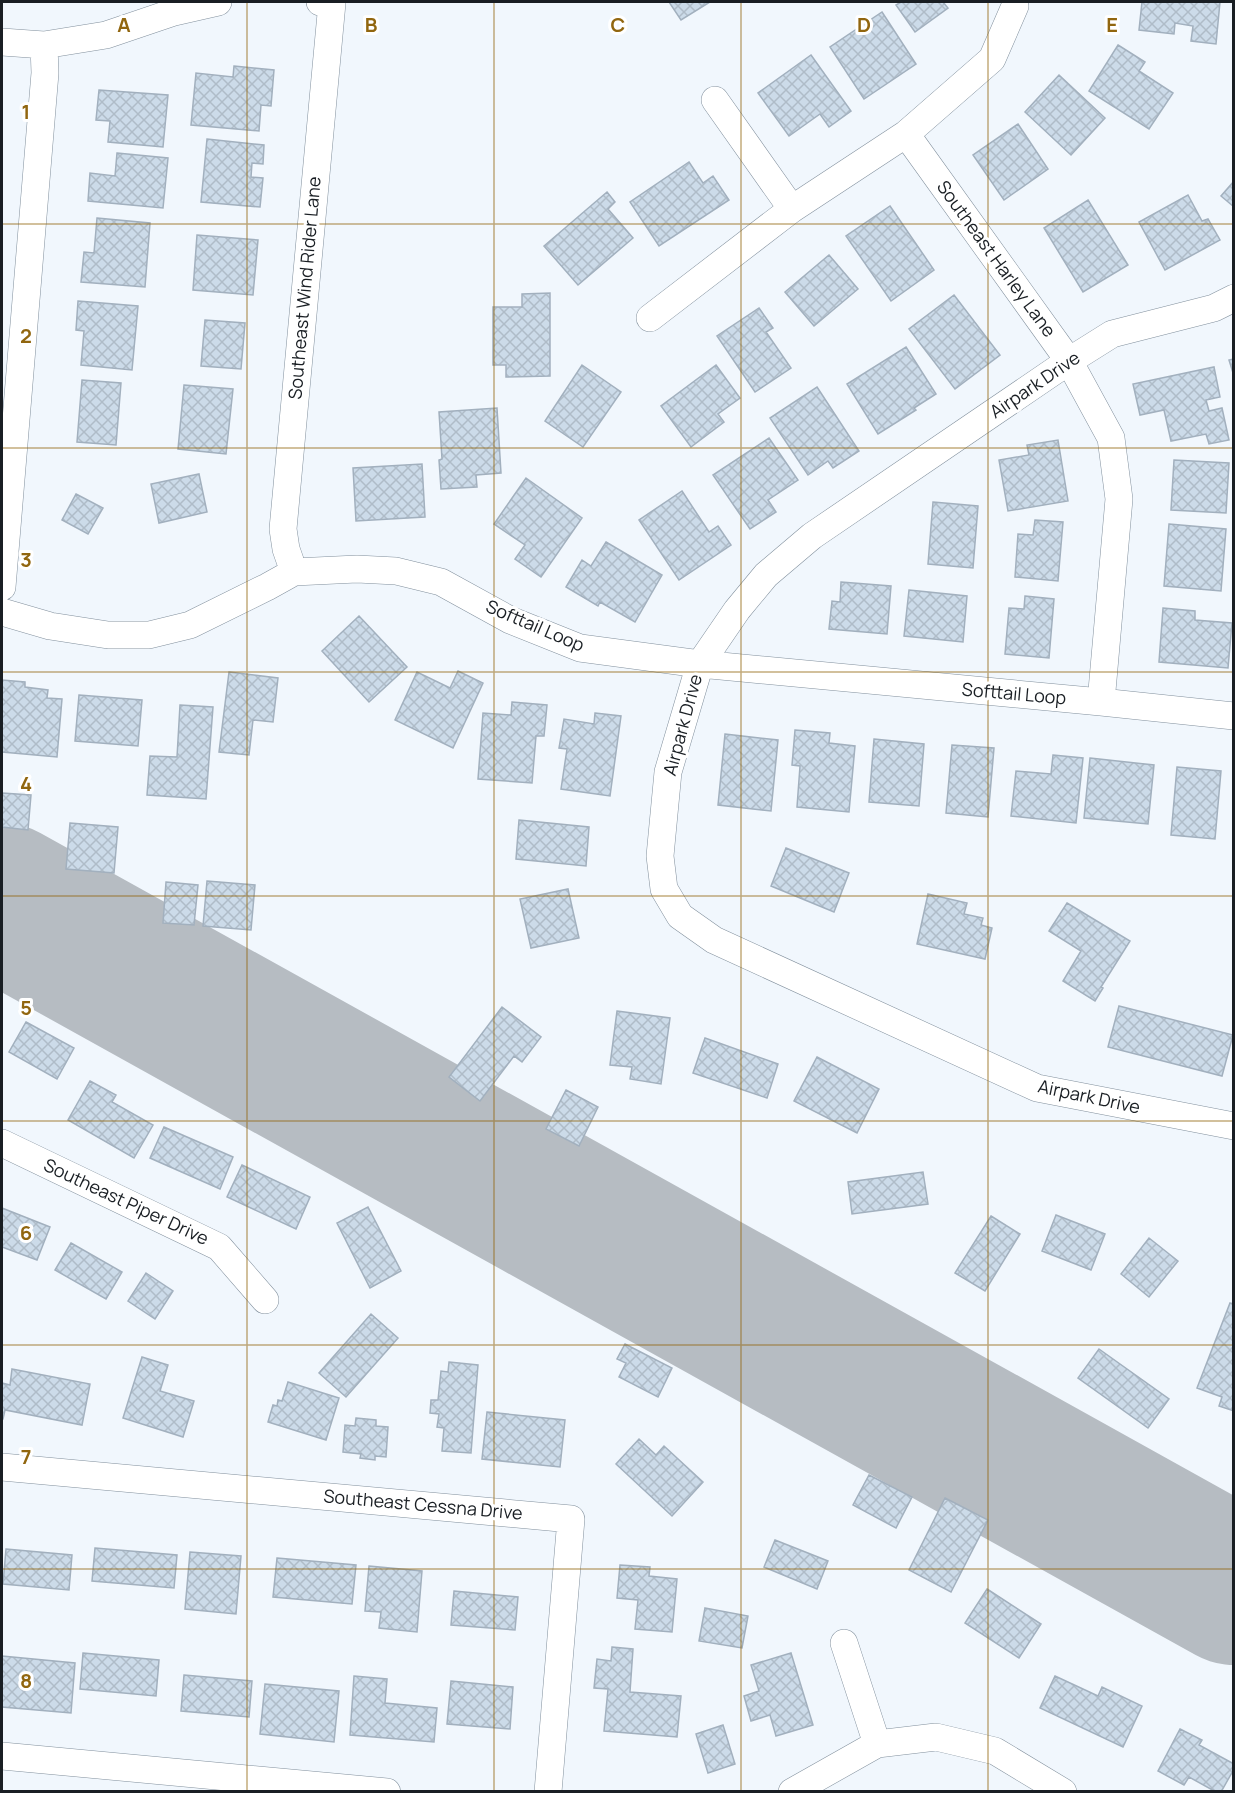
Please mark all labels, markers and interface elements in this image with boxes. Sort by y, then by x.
text: A [117,11,131,38]
text: B [365,11,378,38]
text: C [611,11,625,38]
text: D [857,11,871,38]
text: E [1106,11,1118,38]
text: 1 [22,98,30,125]
street label: Southeast Wind Rider Lane [282,175,326,400]
street label: Southeast Harley Lane [932,175,1062,341]
text: 2 [20,322,32,349]
street label: Airpark Drive [985,345,1084,423]
text: 3 [20,546,32,573]
street label: Softtail Loop [483,594,588,657]
street label: Airpark Drive [657,671,707,778]
street label: Softtail Loop [961,676,1067,710]
text: 4 [20,770,32,797]
text: 5 [20,994,32,1021]
street label: Airpark Drive [1036,1073,1142,1119]
street label: Southeast Piper Drive [40,1152,213,1250]
text: 6 [20,1219,32,1246]
text: 7 [21,1443,31,1470]
street label: Southeast Cessna Drive [323,1483,524,1525]
text: 8 [20,1667,32,1694]

